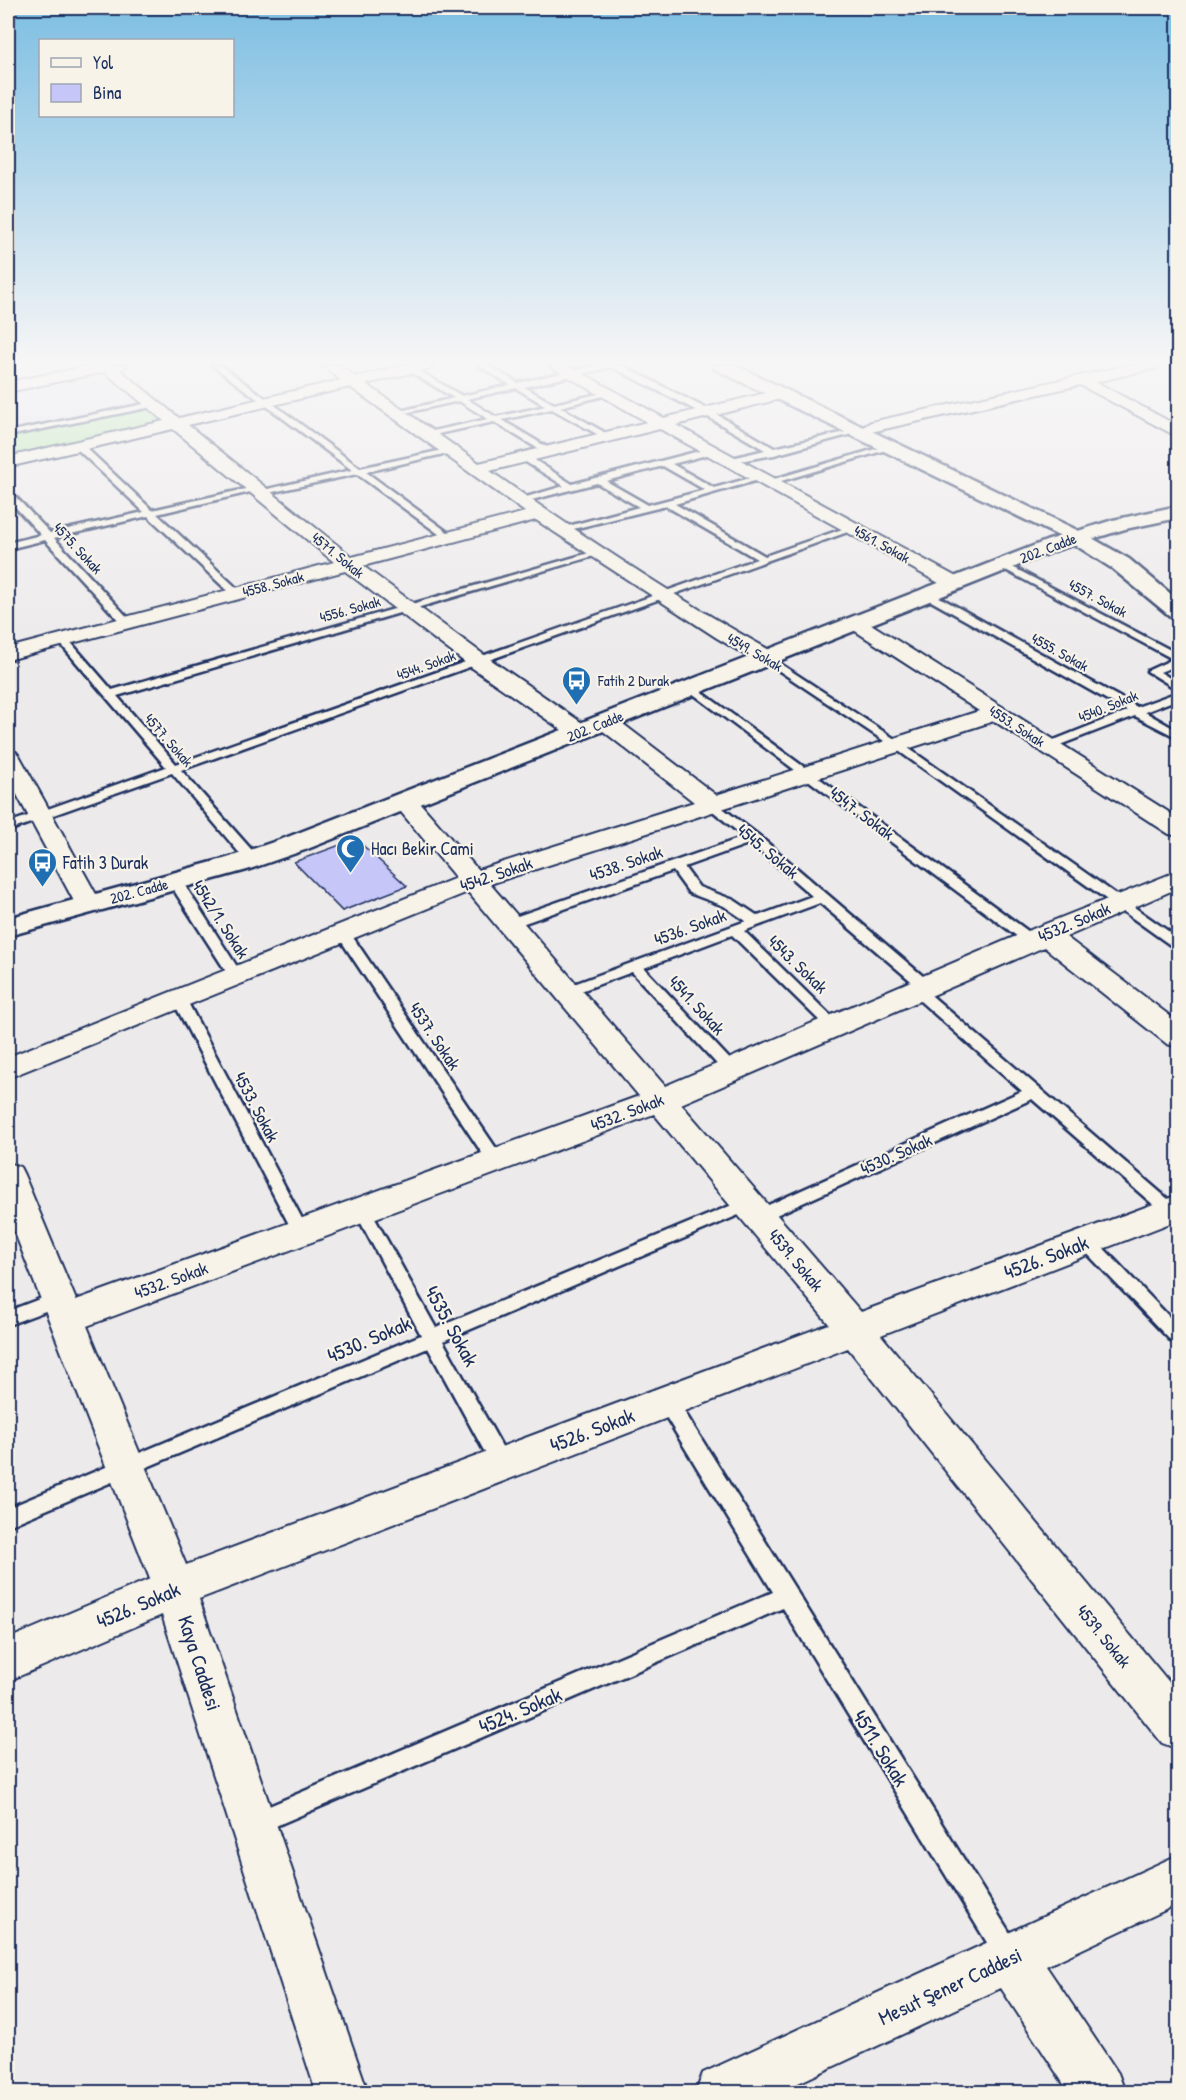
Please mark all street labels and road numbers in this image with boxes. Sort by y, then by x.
street label: 4575. Sokak [49,518,107,578]
street label: 4561. Sokak [850,520,914,568]
street label: 4571. Sokak [307,527,369,583]
street label: 202. Cadde [1017,528,1079,568]
street label: 4558. Sokak [240,566,306,602]
street label: 4557. Sokak [1065,574,1131,622]
street label: 4556. Sokak [317,590,383,628]
street label: 4549. Sokak [723,628,787,676]
street label: 4555. Sokak [1028,628,1092,676]
street label: 4544. Sokak [394,645,458,685]
street label: 4540. Sokak [1075,685,1141,727]
street label: 4553. Sokak [985,700,1049,752]
street label: 202. Cadde [564,705,626,747]
street label: 4577. Sokak [140,709,198,771]
street label: 4547. Sokak [824,780,900,846]
street label: 4545. Sokak [732,818,805,885]
street label: 4538. Sokak [586,839,666,887]
street label: 4542. Sokak [456,850,536,898]
street label: 202. Cadde [108,873,170,909]
street label: 4542/1. Sokak [186,875,256,964]
street label: 4532. Sokak [1034,895,1115,948]
street label: 4536. Sokak [650,902,730,952]
street label: 4543. Sokak [762,929,834,999]
street label: 4541. Sokak [663,970,731,1041]
street label: 4537. Sokak [403,997,467,1075]
street label: 4533. Sokak [228,1068,286,1147]
street label: 4532. Sokak [587,1086,668,1137]
street label: 4530. Sokak [856,1127,936,1181]
street label: 4539. Sokak [762,1223,830,1297]
street label: 4526. Sokak [1000,1228,1093,1286]
street label: 4532. Sokak [131,1255,212,1305]
street label: 4535. Sokak [418,1280,486,1372]
street label: 4530. Sokak [323,1308,416,1370]
street label: 4526. Sokak [546,1401,639,1459]
street label: 4526. Sokak [92,1574,184,1636]
street label: 4539. Sokak [1071,1599,1137,1673]
street label: Kaya Caddesi [171,1612,229,1714]
street label: 4524. Sokak [474,1679,566,1740]
street label: 4511. Sokak [846,1704,916,1792]
street label: Mesut Şener Caddesi [873,1940,1027,2032]

